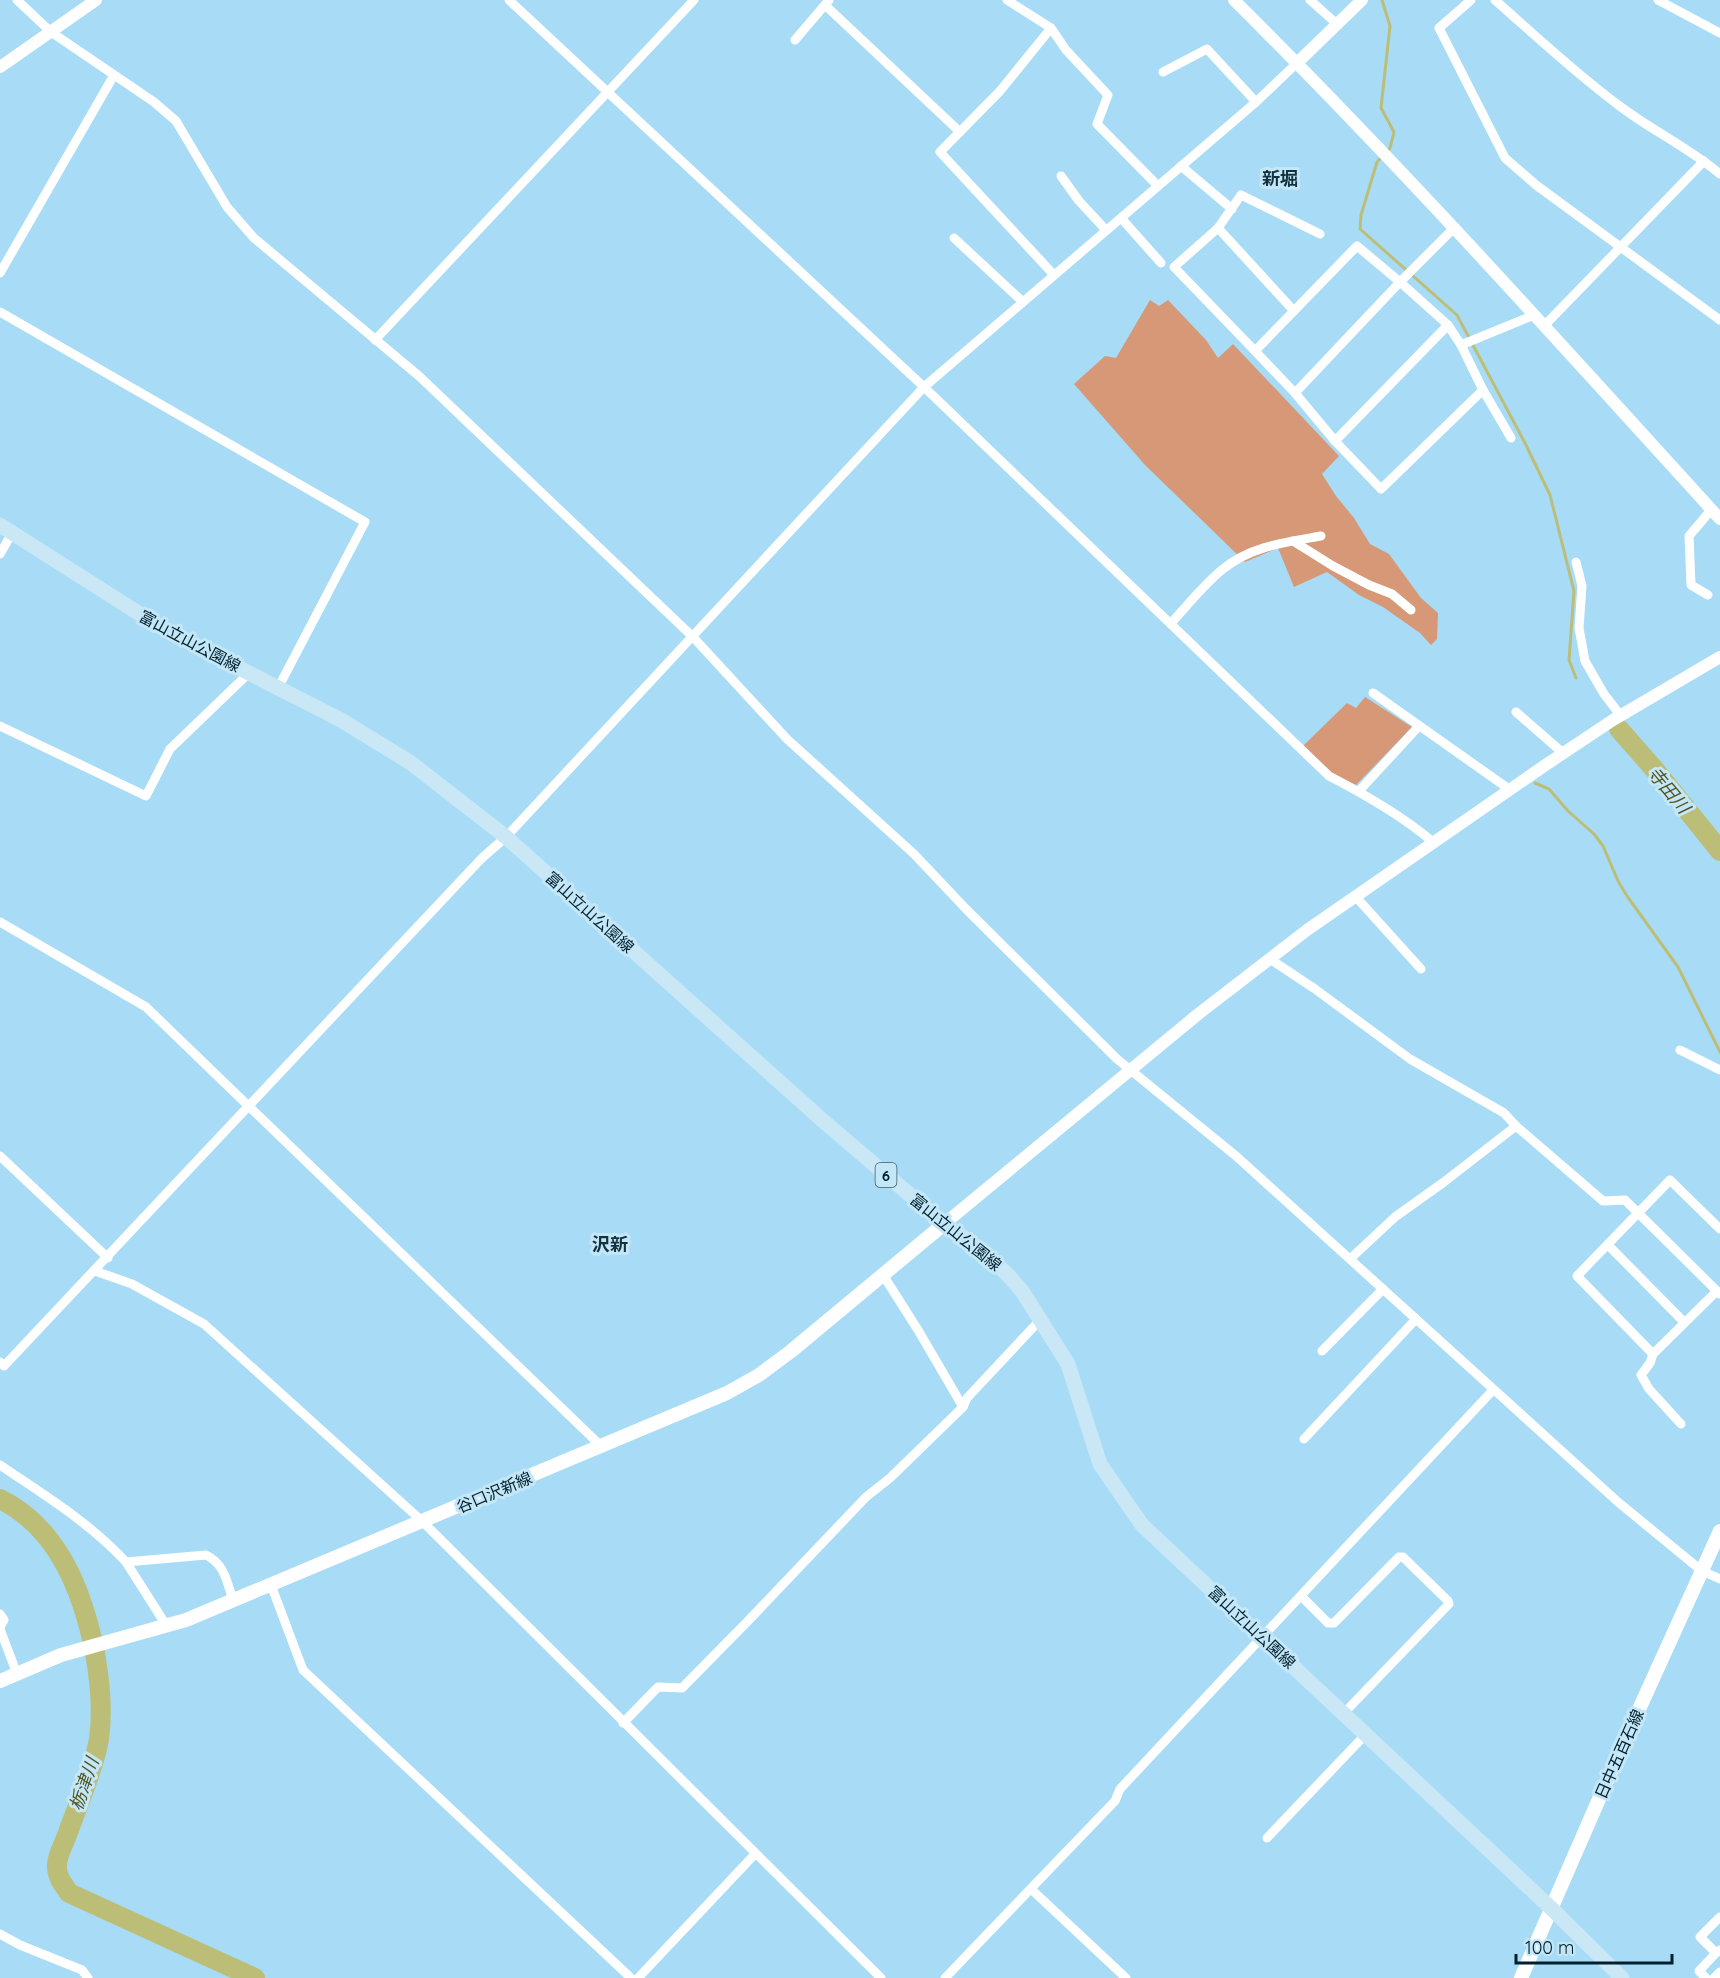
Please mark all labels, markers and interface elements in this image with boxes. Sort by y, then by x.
district label: 新堀 [1262,167,1298,190]
street label: 富山立山公園線 [136,606,244,676]
water label: 寺田川 [1643,762,1696,820]
street label: 富山立山公園線 [542,867,638,957]
road number: 6 [876,1163,896,1187]
street label: 富山立山公園線 [906,1189,1006,1275]
district label: 沢新 [592,1233,628,1256]
street label: 谷口沢新線 [453,1467,535,1517]
street label: 富山立山公園線 [1204,1581,1300,1673]
street label: 日中五百石線 [1590,1706,1648,1802]
water label: 栃津川 [64,1753,104,1813]
scale bar [1516,1927,1672,1965]
text: 100 m [1525,1936,1574,1959]

